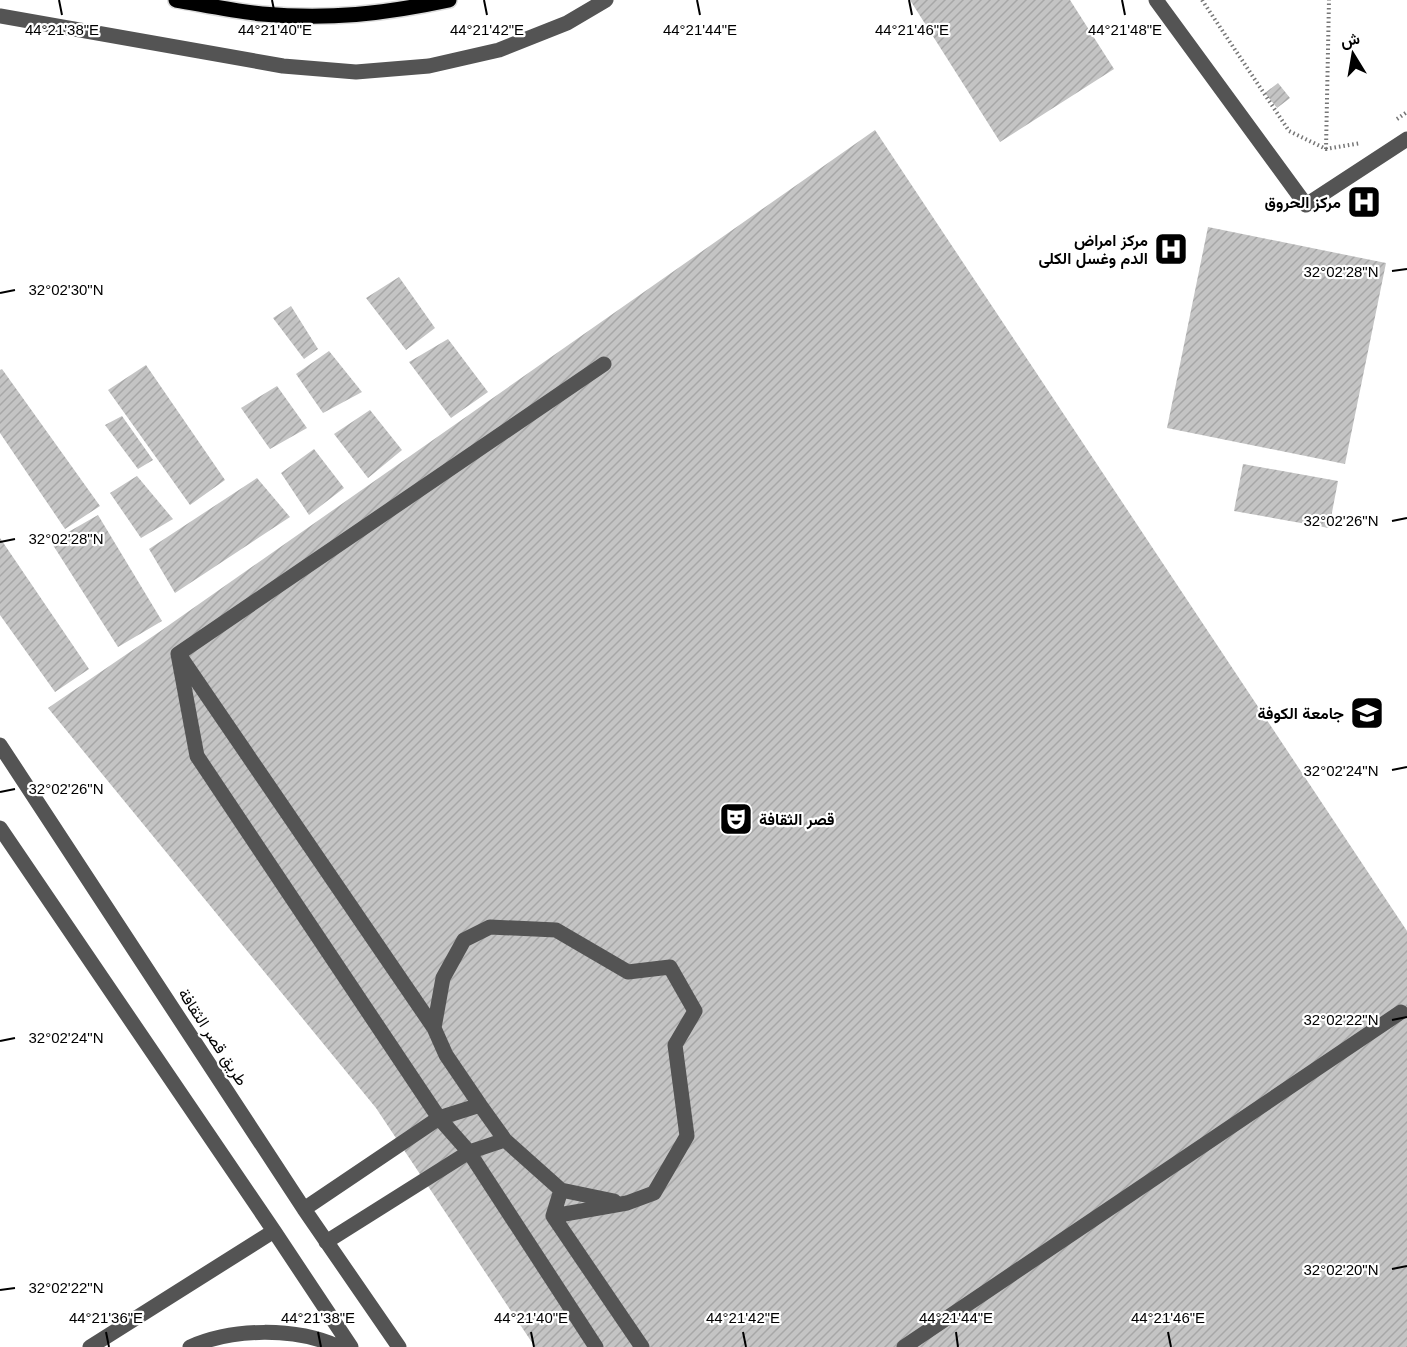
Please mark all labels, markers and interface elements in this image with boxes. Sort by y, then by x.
text: 44°21'38"E [25,21,99,38]
text: 44°21'40"E [238,21,312,38]
text: 44°21'42"E [450,21,524,38]
text: 44°21'44"E [663,21,737,38]
text: 44°21'46"E [875,21,949,38]
text: 44°21'48"E [1088,21,1162,38]
north arrow [1323,24,1383,84]
text: ش [1339,30,1361,51]
hospital icon: مركز الحروق [1346,184,1382,220]
place label: مركز الحروق [1265,194,1341,213]
hospital icon: مركز امراض الدم وغسل الكلى [1153,231,1189,267]
place label: مركز امراض الدم وغسل الكلى [1039,232,1148,269]
text: 32°02'28"N [1303,263,1379,280]
text: 32°02'30"N [28,281,104,298]
text: 32°02'26"N [1303,512,1379,529]
text: 32°02'28"N [28,530,104,547]
school or university icon: جامعة الكوفة [1349,695,1385,731]
place label: جامعة الكوفة [1258,705,1344,724]
text: 32°02'24"N [1303,762,1379,779]
text: 32°02'26"N [28,780,104,797]
theatre icon: قصر الثقافة [718,801,754,837]
place label: قصر الثقافة [759,811,834,830]
street label: طريق قصر الثقافة [174,985,251,1090]
text: 32°02'22"N [1303,1011,1379,1028]
text: 32°02'24"N [28,1029,104,1046]
text: 32°02'20"N [1303,1261,1379,1278]
text: 32°02'22"N [28,1279,104,1296]
text: 44°21'36"E [69,1309,143,1326]
text: 44°21'38"E [281,1309,355,1326]
text: 44°21'40"E [494,1309,568,1326]
text: 44°21'42"E [706,1309,780,1326]
text: 44°21'44"E [919,1309,993,1326]
text: 44°21'46"E [1131,1309,1205,1326]

